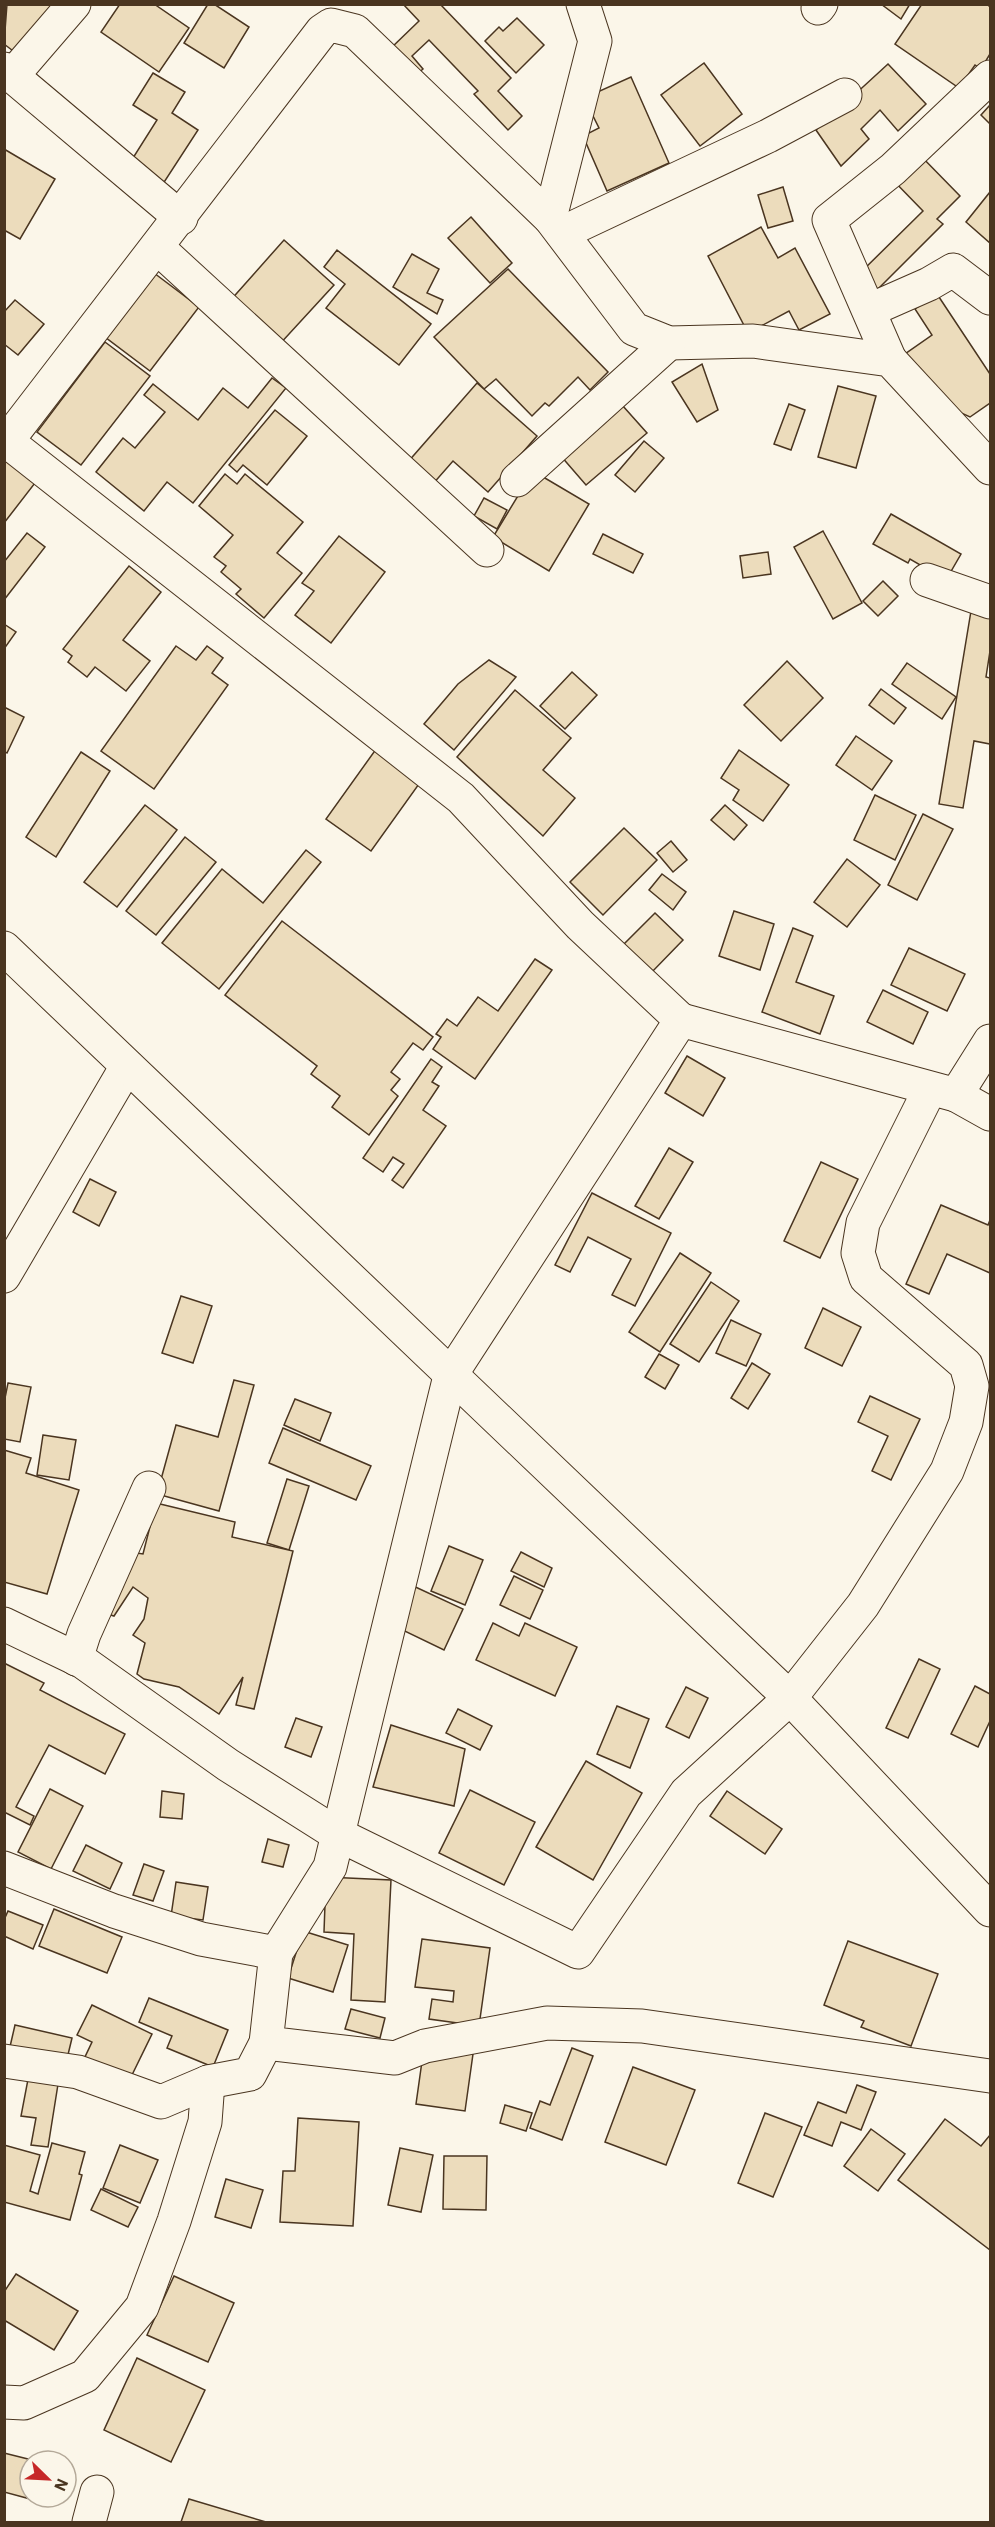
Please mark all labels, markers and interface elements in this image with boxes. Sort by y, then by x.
north arrow [18,2449,78,2509]
text: N [50,2476,73,2494]

